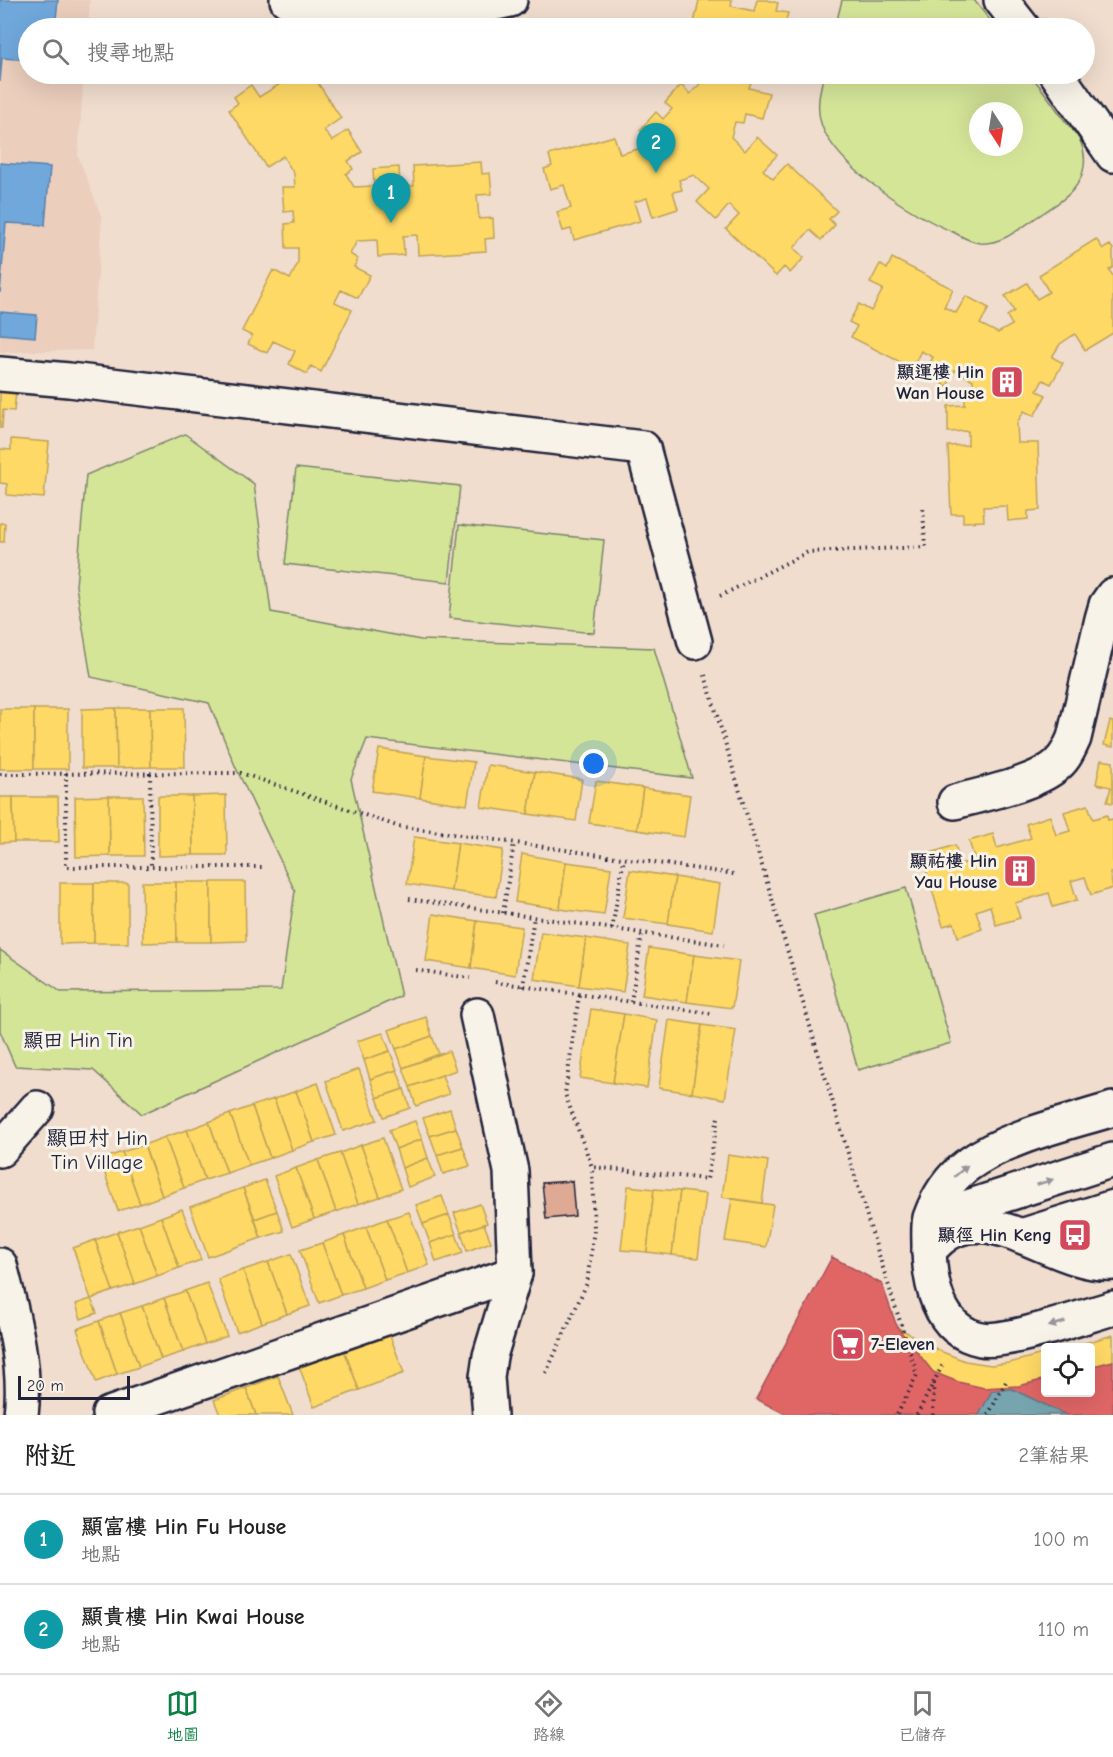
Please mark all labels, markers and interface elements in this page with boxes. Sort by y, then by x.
search box [18,18,1095,84]
icon: search [39,35,72,68]
text: 搜尋地點 [87,40,175,66]
north arrow [969,102,1023,156]
pin: 2 [636,124,676,173]
pin: 1 [372,174,410,223]
place label: 顯運樓 Hin Wan House [896,362,984,404]
building icon: 顯運樓 Hin Wan House [989,364,1025,400]
your location [579,749,608,778]
place label: 顯祐樓 Hin Yau House [910,851,997,893]
building icon: 顯祐樓 Hin Yau House [1002,853,1038,889]
district label: 顯田 Hin Tin [23,1029,133,1052]
district label: 顯田村 Hin Tin Village [46,1126,148,1174]
one-way arrow [953,1165,968,1178]
one-way arrow [1036,1177,1054,1186]
bus stop icon: 顯徑 Hin Keng [1057,1217,1093,1253]
place label: 顯徑 Hin Keng [938,1225,1052,1246]
one-way arrow [1048,1320,1066,1329]
supermarket icon: 7-Eleven [830,1326,866,1362]
place label: 7-Eleven [871,1334,935,1355]
map controls [1041,1343,1095,1397]
button: locate [1041,1343,1095,1397]
scale bar [18,1373,130,1400]
text: 20 m [27,1377,64,1395]
text: 附近 [24,1441,76,1471]
text: 2筆結果 [1019,1444,1089,1467]
text: 顯富樓 Hin Fu House [81,1514,286,1540]
text: 1 [40,1528,47,1551]
text: 100 m [1034,1528,1089,1551]
text: 地點 [81,1543,121,1566]
text: 顯貴樓 Hin Kwai House [81,1604,305,1630]
text: 2 [39,1618,48,1641]
text: 110 m [1038,1618,1089,1641]
text: 地點 [81,1633,121,1656]
tab: 地圖 [166,1687,199,1745]
tab: 路線 [532,1687,565,1745]
tab: 已儲存 [898,1687,946,1745]

